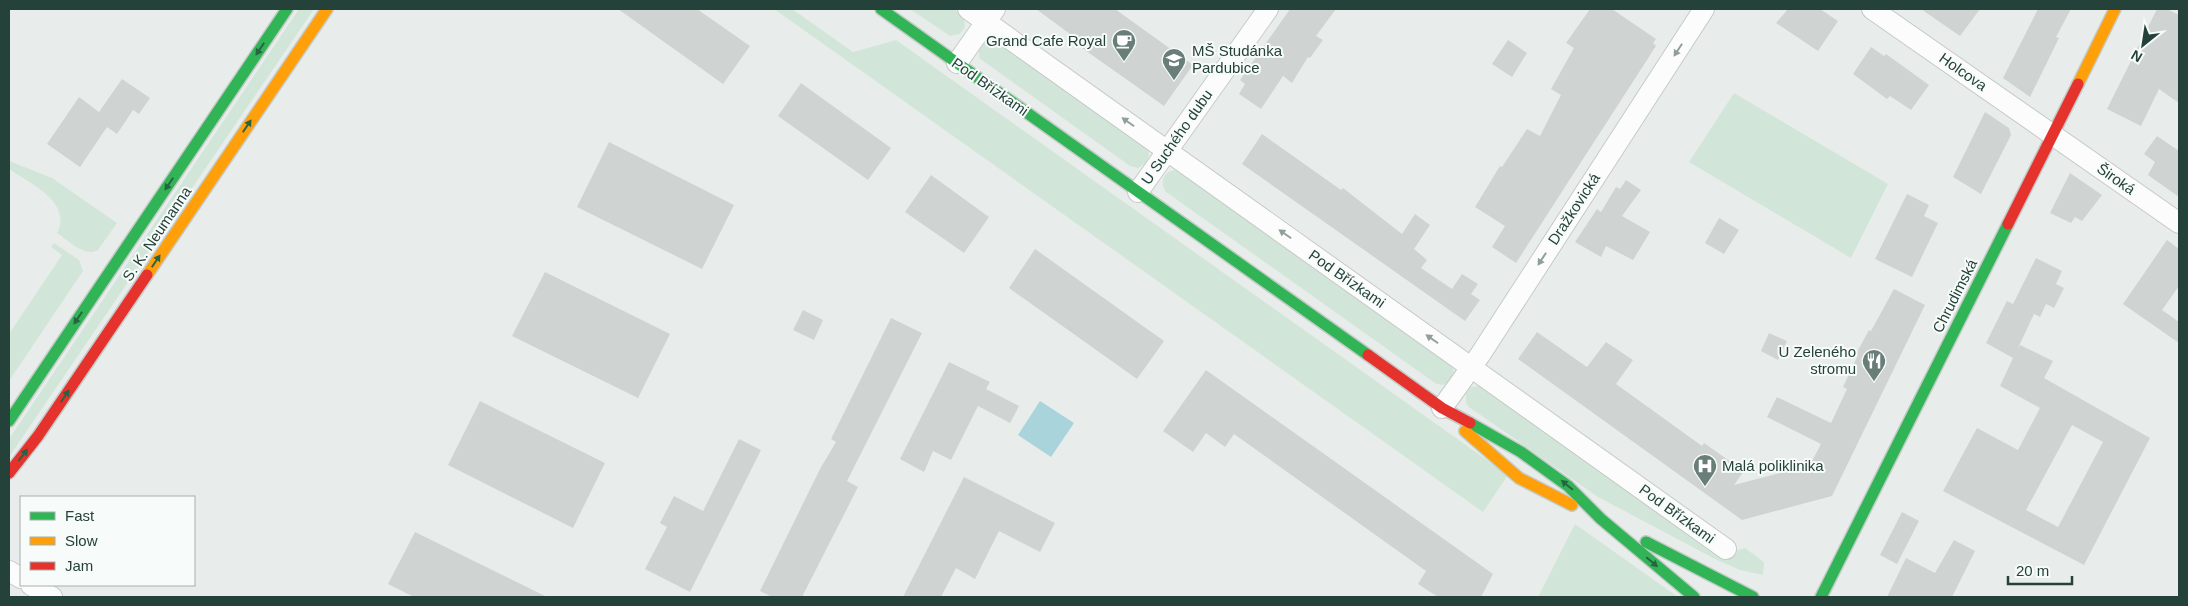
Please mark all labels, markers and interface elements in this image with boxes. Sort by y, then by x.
north arrow [2118,20,2168,70]
cafe icon: Grand Cafe Royal [1111,28,1137,62]
place label: Grand Cafe Royal [986,32,1106,49]
one-way arrow [255,42,265,56]
place label: MŠ Studánka Pardubice [1192,42,1283,76]
one-way arrow [1673,43,1682,56]
school or university icon: MŠ Studánka Pardubice [1161,47,1187,81]
text: N [2128,47,2145,66]
street label: Holcova [1936,49,1991,94]
street label: Pod Břízkami [949,54,1032,119]
street label: U Suchého dubu [1138,86,1216,187]
one-way arrow [1121,117,1135,127]
one-way arrow [242,120,252,133]
street label: Široká [2094,159,2139,198]
street label: Dražkovická [1544,169,1603,248]
one-way arrow [164,177,174,191]
street label: S. K. Neumanna [119,183,195,284]
one-way arrow [1278,229,1292,239]
street label: Pod Břízkami [1306,246,1389,311]
one-way arrow [1537,253,1546,266]
one-way arrow [151,254,161,268]
street label: Chrudimská [1929,256,1981,335]
one-way arrow [73,312,83,325]
one-way arrow [1425,334,1439,344]
place label: U Zeleného stromu [1778,343,1856,377]
restaurant icon: U Zeleného stromu [1861,348,1887,382]
one-way arrow [60,389,70,402]
one-way arrow [18,449,29,462]
hospital icon: Malá poliklinika [1692,453,1718,487]
place label: Malá poliklinika [1722,457,1824,474]
one-way arrow [1560,480,1573,491]
street label: Pod Břízkami [1636,481,1718,547]
legend [20,496,195,586]
text: Fast [65,507,95,524]
text: Slow [65,532,98,549]
scale bar [2008,554,2072,586]
one-way arrow [1646,556,1658,567]
text: Jam [65,557,93,574]
text: 20 m [2016,562,2049,579]

